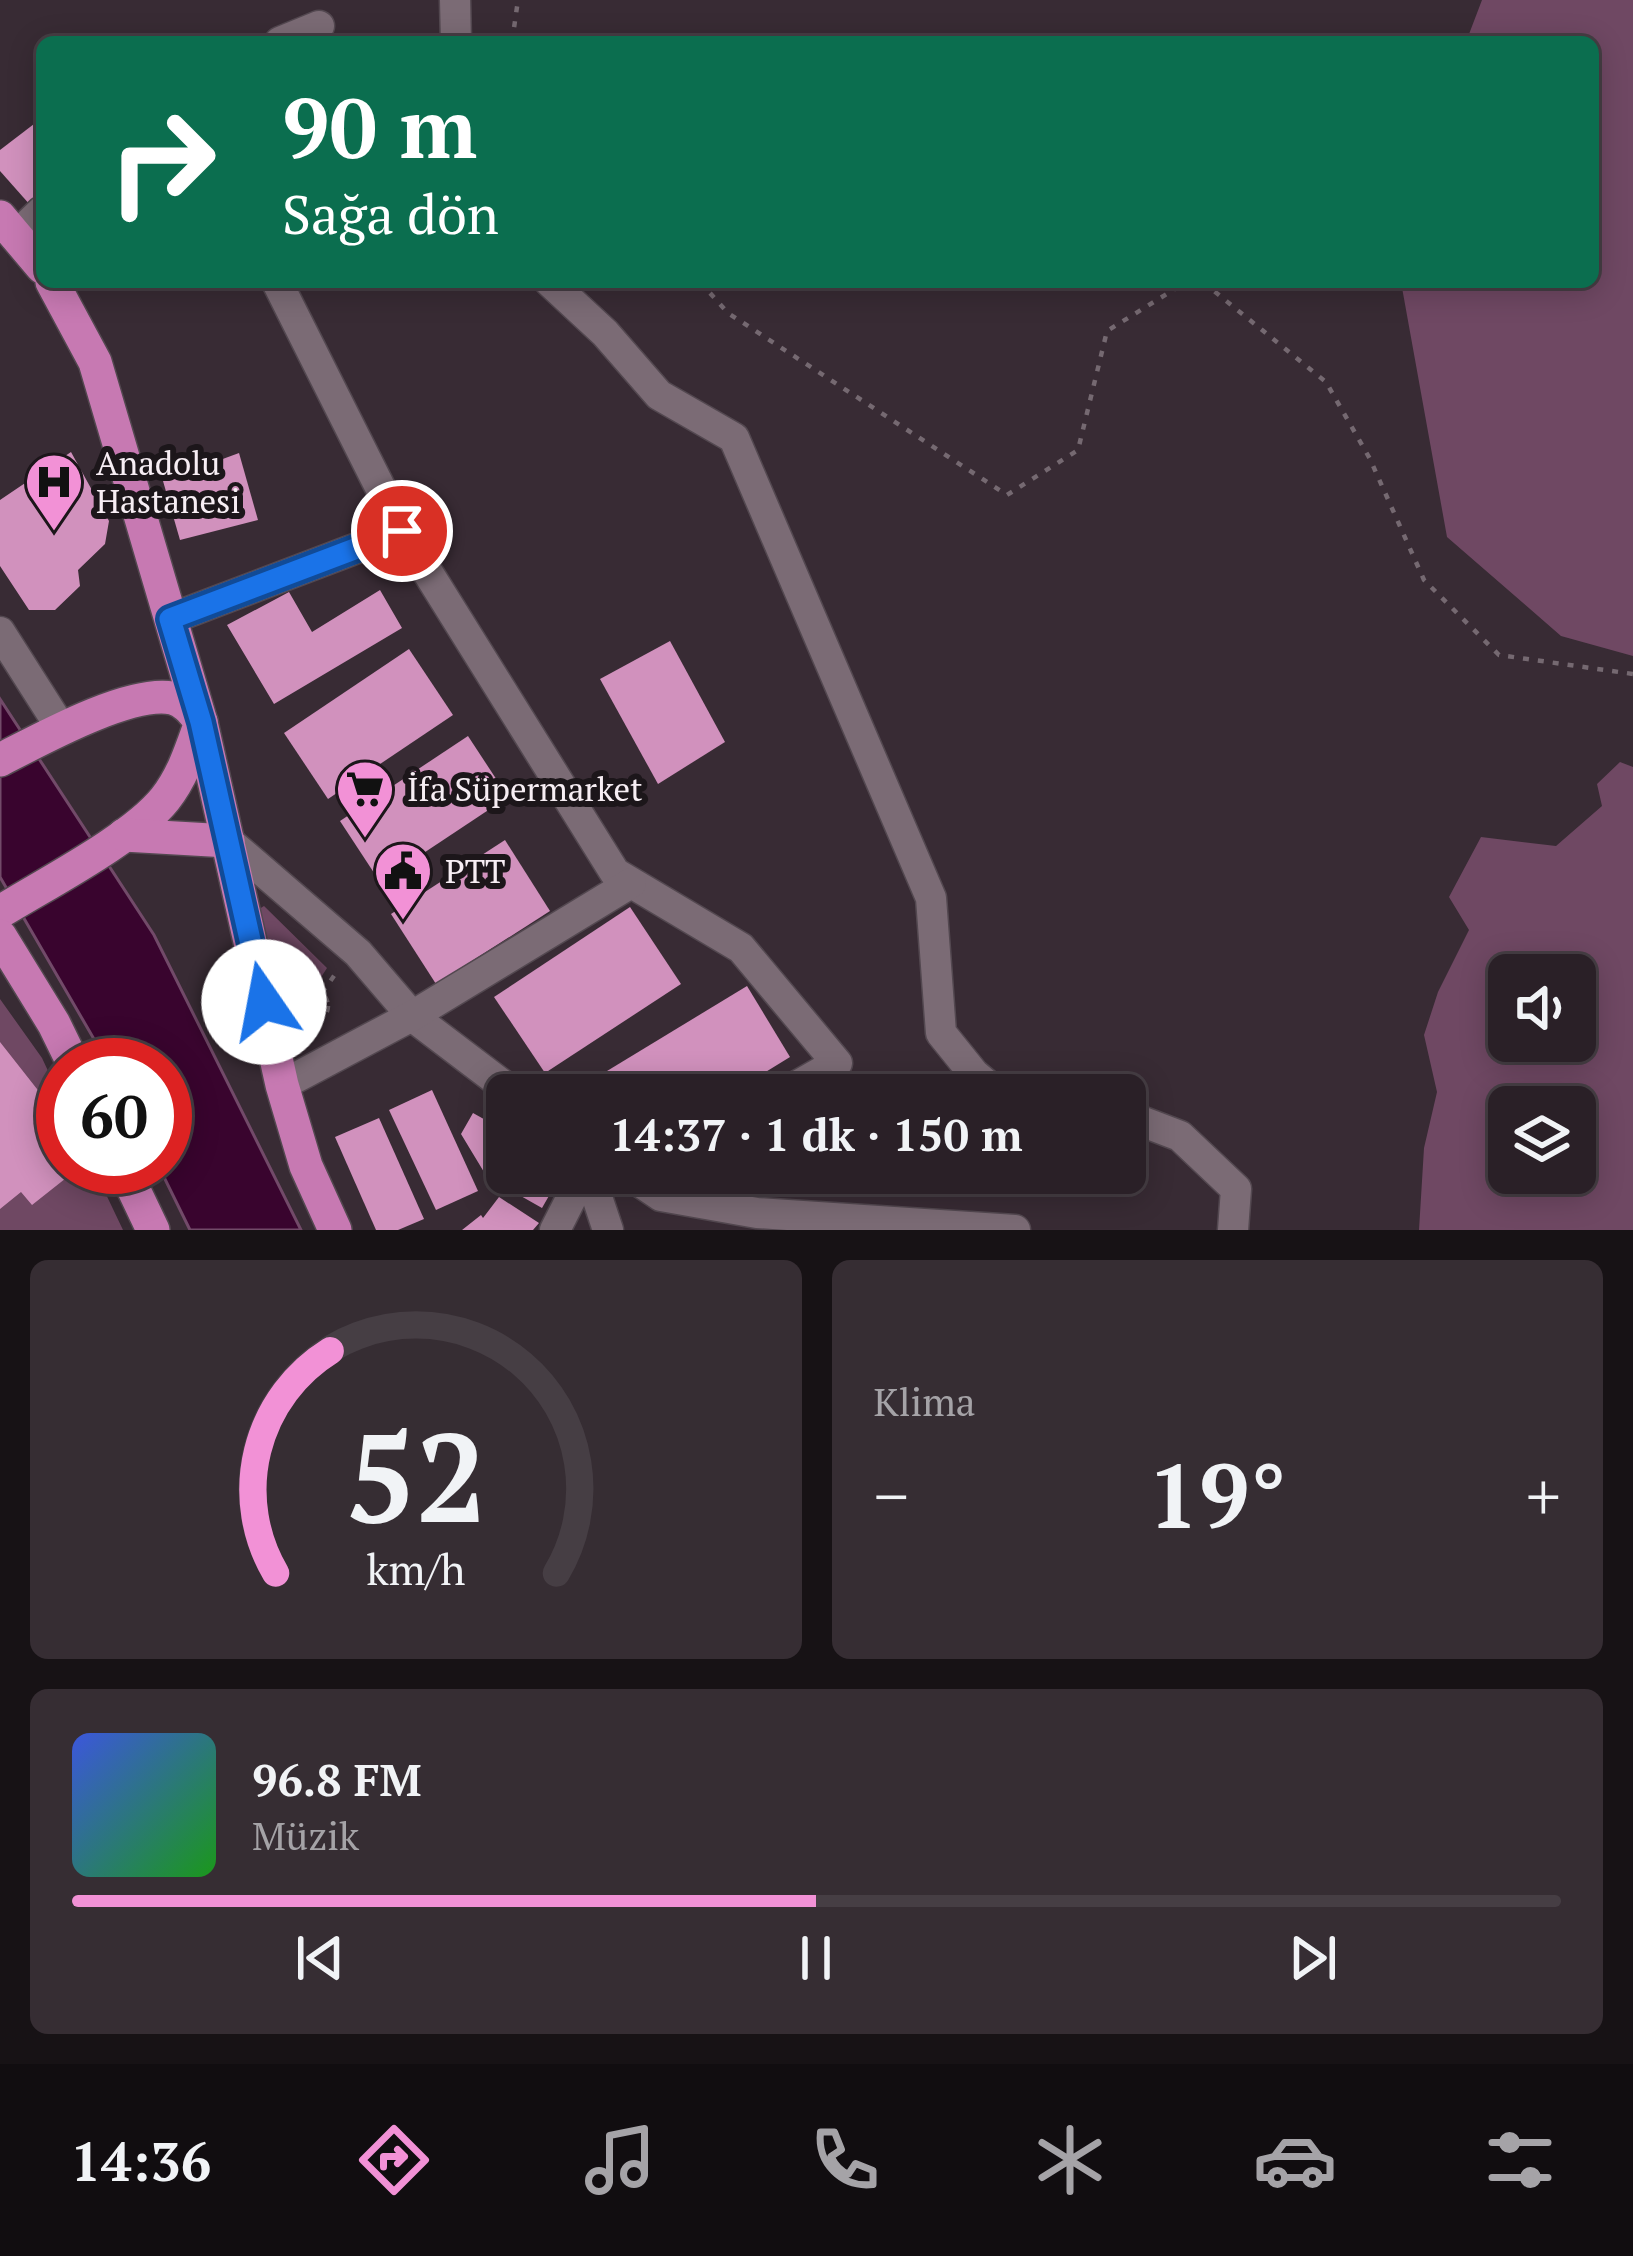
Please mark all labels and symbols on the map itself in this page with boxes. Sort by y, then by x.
place label: Anadolu Hastanesi [96,441,240,522]
hospital icon: Anadolu Hastanesi [23,451,85,533]
pin [351,480,453,582]
supermarket icon: İfa Süpermarket [334,758,396,840]
place label: İfa Süpermarket [407,767,642,810]
public building icon: PTT [372,840,434,922]
place label: PTT [445,849,506,892]
position arrow [201,939,327,1065]
speed limit sign: 60 [36,1038,192,1194]

